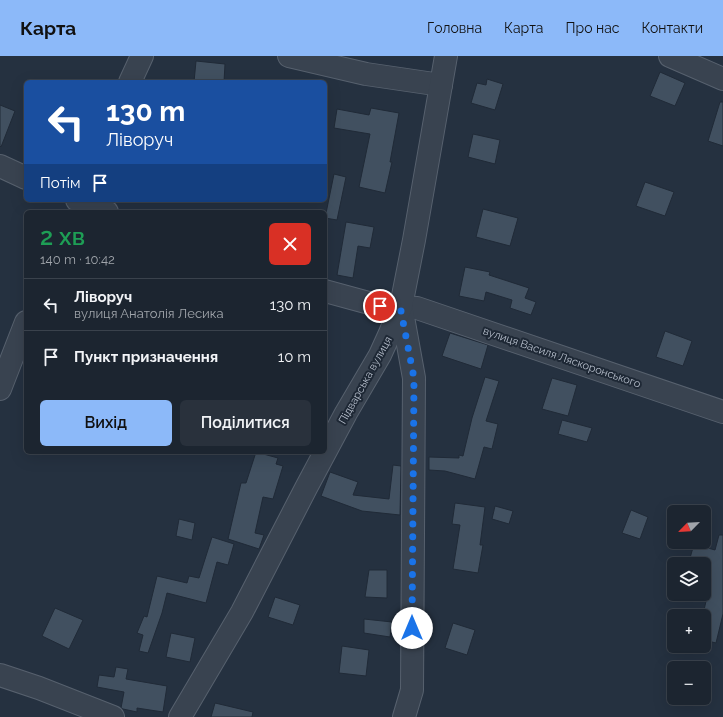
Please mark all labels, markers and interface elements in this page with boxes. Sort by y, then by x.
text: Карта [20,17,76,39]
text: Головна [427,20,482,36]
text: Карта [504,20,544,36]
text: Про нас [566,20,620,36]
text: Контакти [642,20,703,36]
text: 130 m [106,95,185,128]
icon: left [40,96,92,148]
text: Ліворуч [106,129,173,150]
icon: arrive [89,172,111,194]
text: Потім [40,174,81,192]
text: 2 хв [40,222,85,251]
button: close [269,223,311,265]
text: 140 m · 10:42 [40,252,115,267]
text: Ліворуч [74,288,132,306]
pin [363,289,397,323]
icon: left [40,294,62,316]
icon: arrive [369,295,391,317]
text: 130 m [270,296,311,314]
text: вулиця Анатолія Лесика [74,306,224,321]
street label: вулиця Василя Ляскоронського [481,324,643,391]
street label: Підварська вулиця [336,334,395,426]
icon: arrive [40,346,62,368]
text: Пункт призначення [74,348,218,366]
text: 10 m [278,348,311,366]
button: Вихід [40,400,172,446]
button: Поділитися [180,400,311,446]
north arrow [667,505,711,549]
map controls [667,505,711,705]
button: layers [667,557,711,601]
position arrow [391,607,433,649]
button: + [667,609,711,653]
button: − [667,661,711,705]

